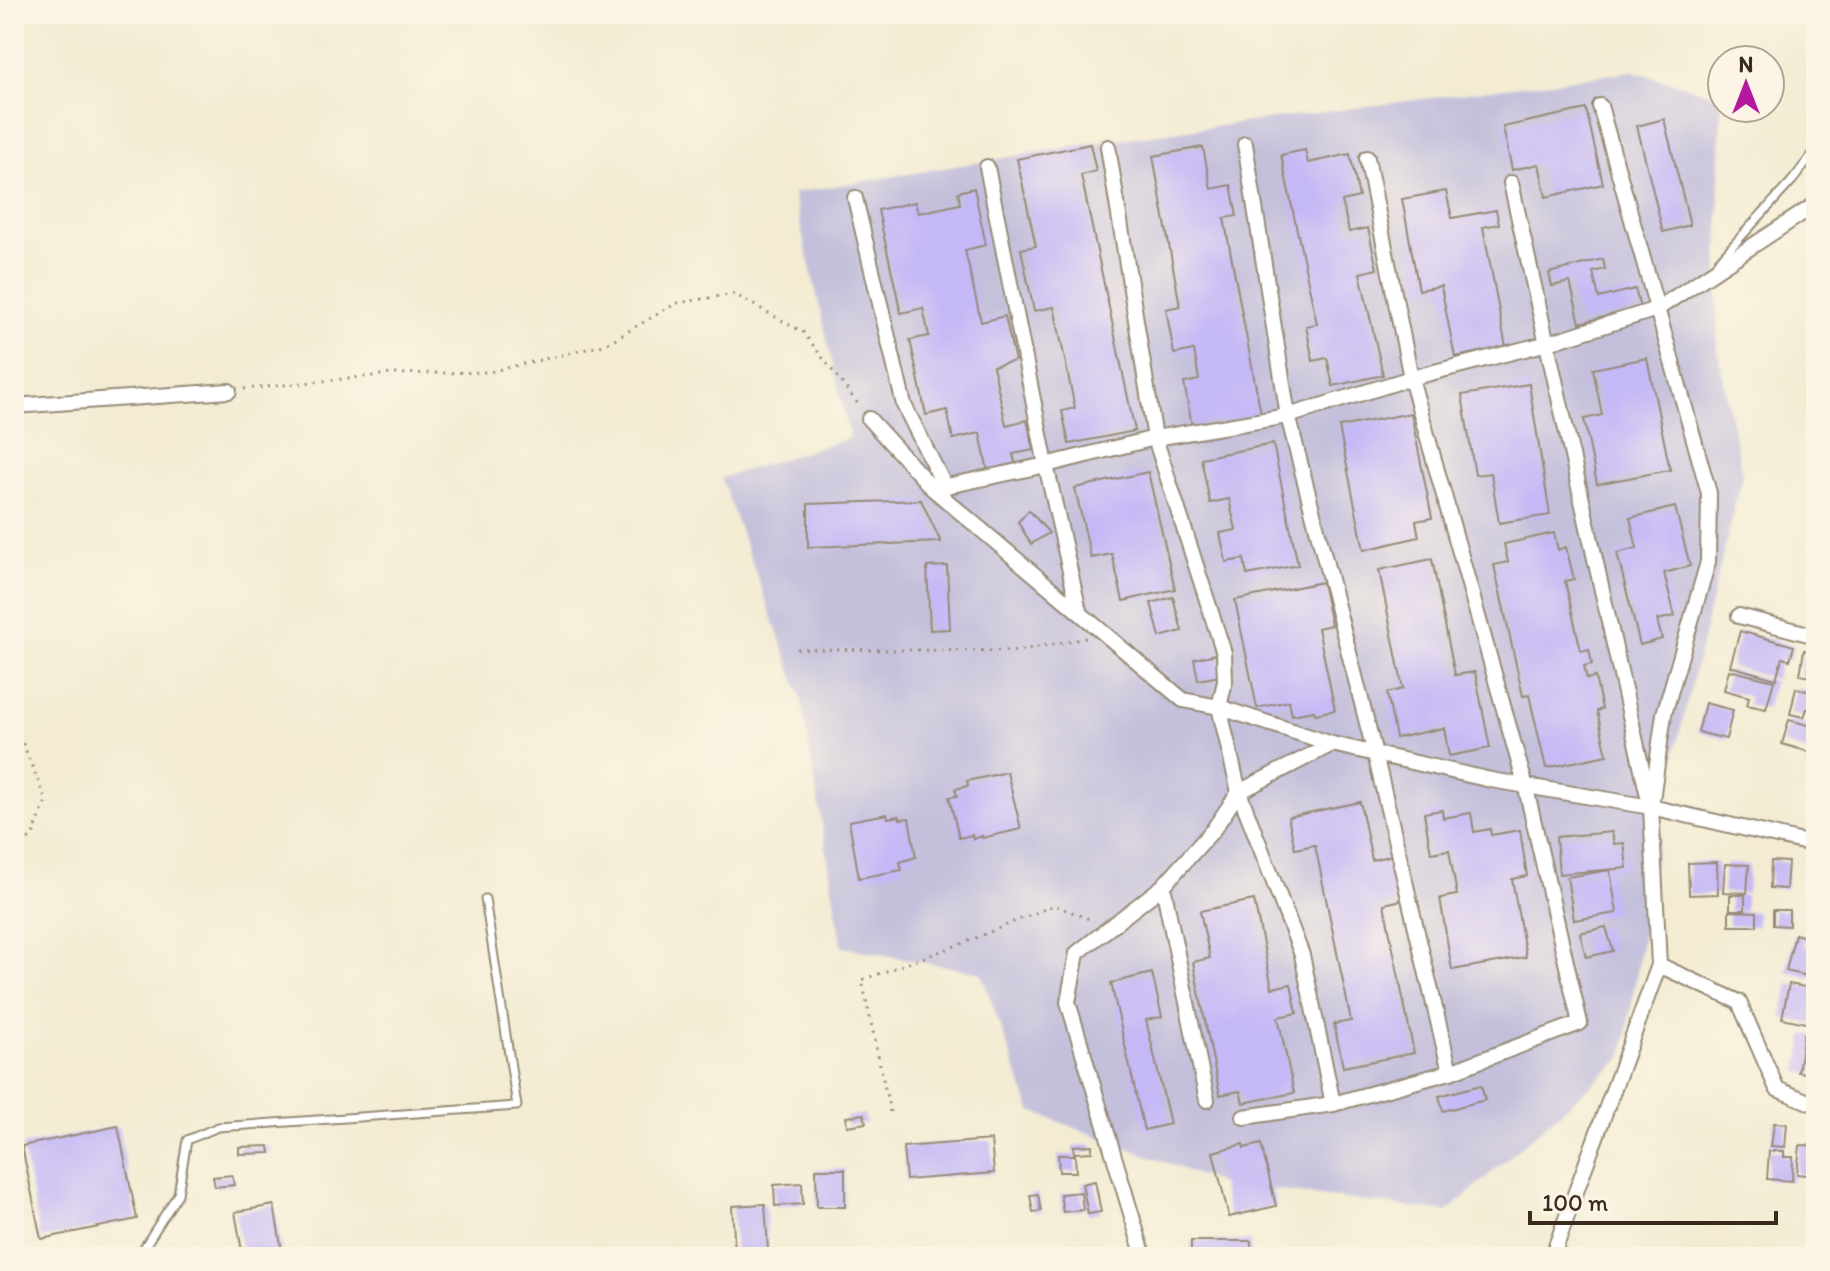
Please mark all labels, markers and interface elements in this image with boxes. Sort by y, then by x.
north arrow [1706,44,1786,124]
text: N [1739,51,1753,78]
scale bar [1530,1175,1776,1225]
text: 100 m [1542,1188,1608,1217]

